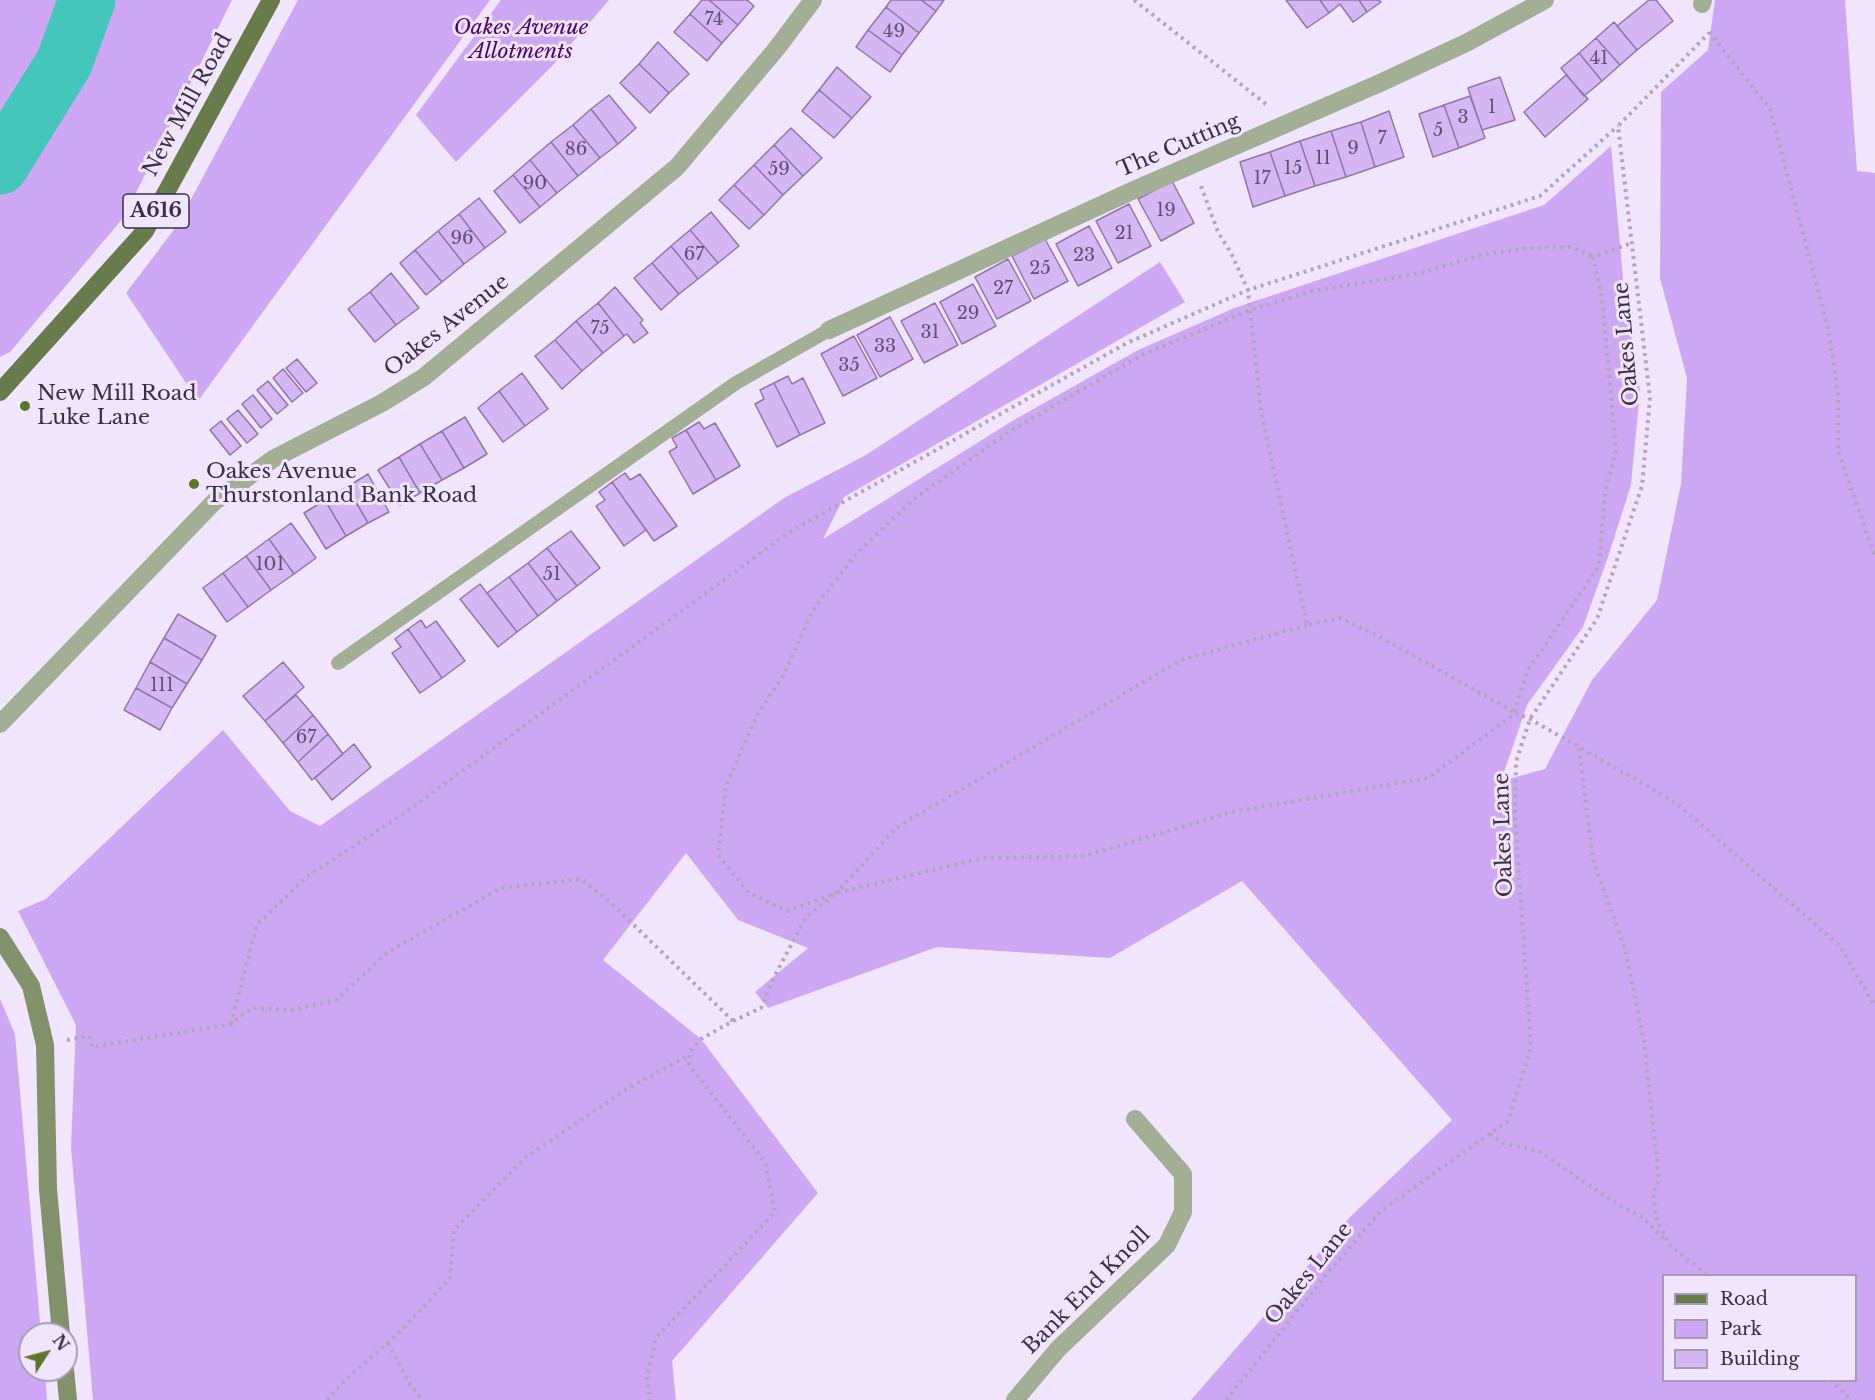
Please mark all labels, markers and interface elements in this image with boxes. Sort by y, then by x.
house number: 74 [704,9,724,31]
park label: Oakes Avenue Allotments [454,15,588,65]
house number: 49 [883,21,905,43]
street label: New Mill Road [138,29,238,181]
house number: 41 [1590,48,1608,70]
house number: 1 [1488,97,1496,119]
house number: 3 [1457,107,1469,129]
street label: The Cutting [1114,109,1244,183]
house number: 5 [1433,120,1443,142]
house number: 7 [1377,128,1387,150]
house number: 9 [1347,138,1359,160]
house number: 86 [565,139,587,161]
house number: 11 [1315,148,1331,170]
house number: 15 [1284,158,1302,180]
house number: 59 [768,159,790,181]
house number: 17 [1253,168,1271,190]
house number: 90 [523,173,547,195]
road number: A616 [123,194,189,228]
house number: 19 [1156,200,1176,222]
house number: 21 [1114,223,1134,245]
house number: 96 [450,228,474,250]
house number: 67 [684,244,704,266]
house number: 23 [1073,245,1095,267]
house number: 25 [1029,258,1051,280]
street label: Oakes Avenue [380,270,514,382]
house number: 27 [993,278,1013,300]
street label: Oakes Lane [1609,281,1645,407]
house number: 29 [957,303,979,325]
house number: 75 [590,318,610,340]
house number: 31 [920,322,940,344]
house number: 33 [874,336,896,358]
house number: 35 [838,355,860,377]
place label: New Mill Road Luke Lane [37,381,197,431]
marker: New Mill Road Luke Lane [18,399,32,413]
place label: Oakes Avenue Thurstonland Bank Road [206,459,477,509]
marker: Oakes Avenue Thurstonland Bank Road [187,477,201,491]
house number: 101 [256,554,284,576]
house number: 51 [543,564,561,586]
house number: 111 [150,675,174,697]
house number: 67 [296,727,316,749]
street label: Oakes Lane [1489,772,1519,898]
street label: Oakes Lane [1260,1218,1358,1330]
street label: Bank End Knoll [1018,1222,1156,1360]
legend [1662,1274,1857,1382]
text: Road [1720,1288,1768,1310]
text: Park [1720,1318,1762,1340]
north arrow [18,1322,78,1382]
text: N [48,1331,73,1355]
text: Building [1720,1348,1799,1370]

